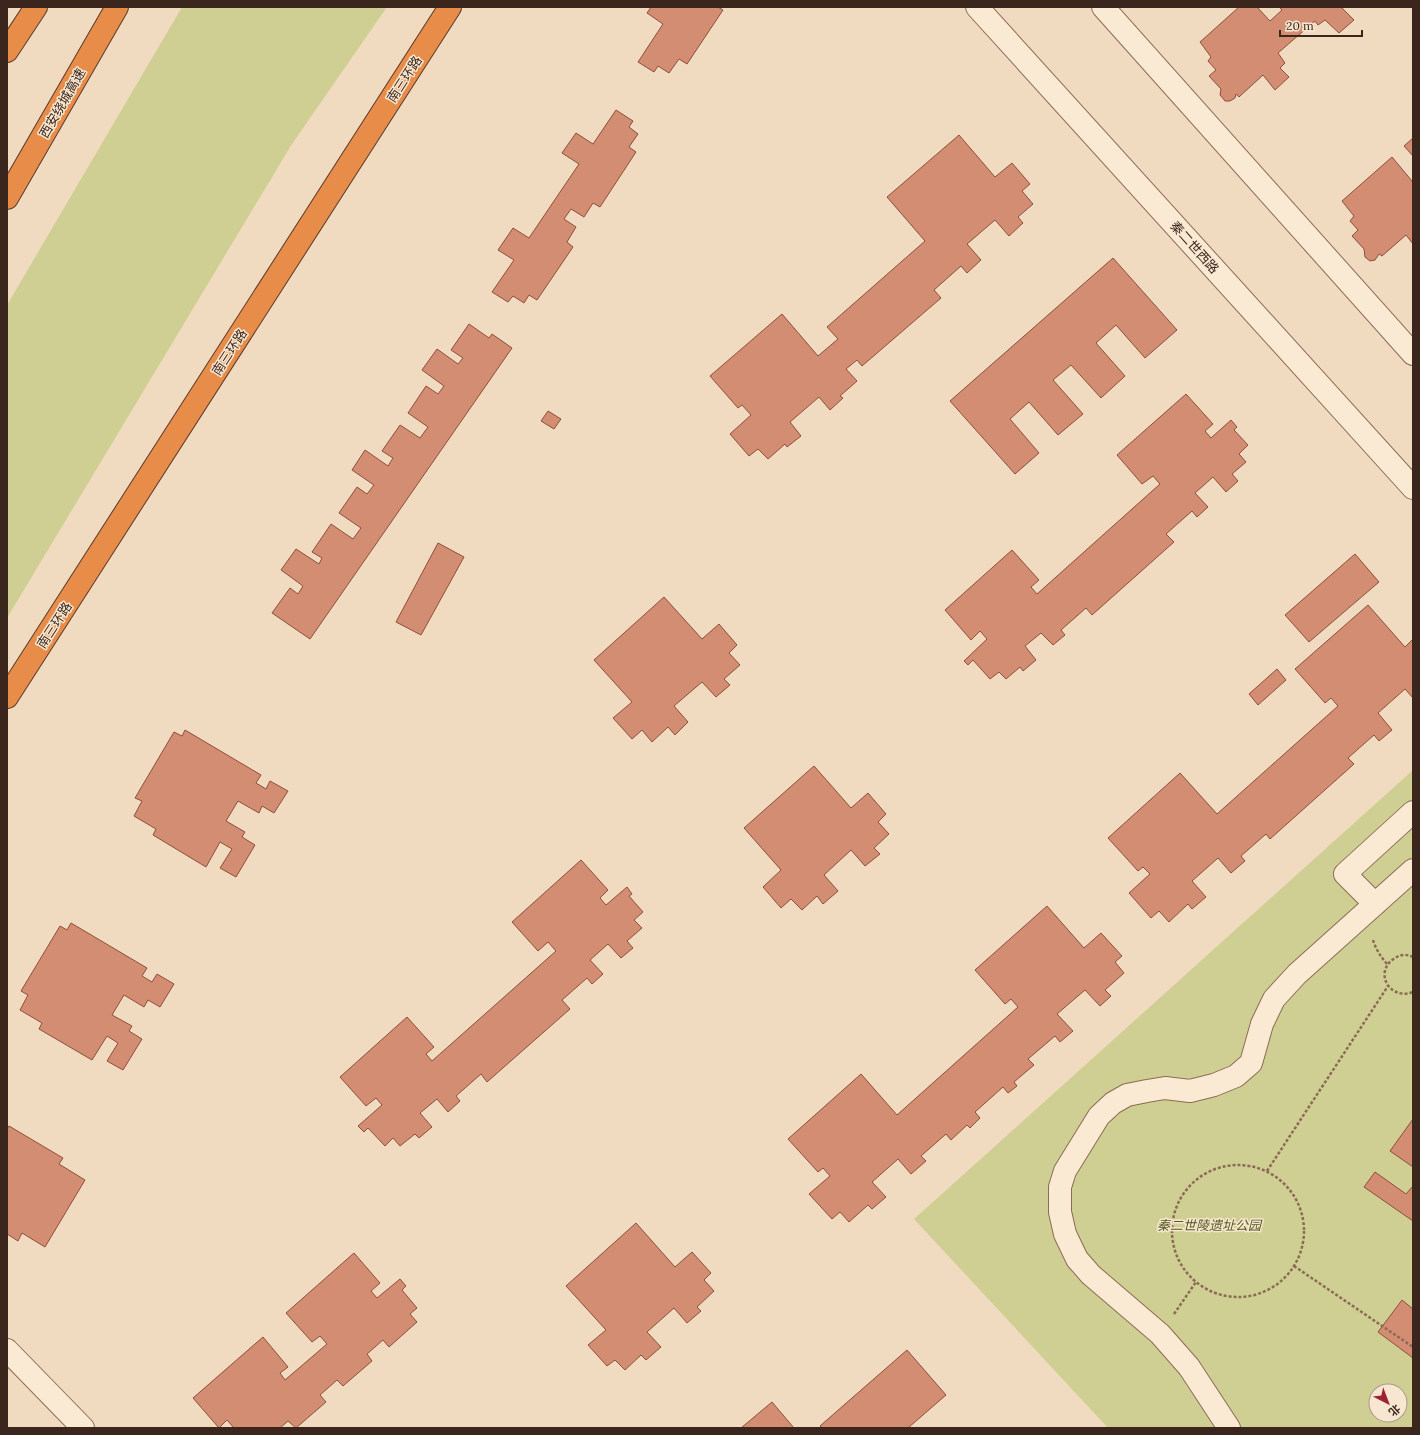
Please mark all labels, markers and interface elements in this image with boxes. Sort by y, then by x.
scale bar [1280,12,1362,38]
text: 20 m [1286,18,1314,33]
street label: 南三环路 [383,53,426,106]
street label: 西安绕城高速 [36,65,89,141]
street label: 秦二世西路 [1167,217,1223,277]
street label: 南三环路 [208,326,251,379]
street label: 南三环路 [33,599,76,652]
park label: 秦二世陵遗址公园 [1157,1217,1263,1234]
north arrow [1368,1383,1408,1423]
text: 北 [1386,1402,1403,1419]

